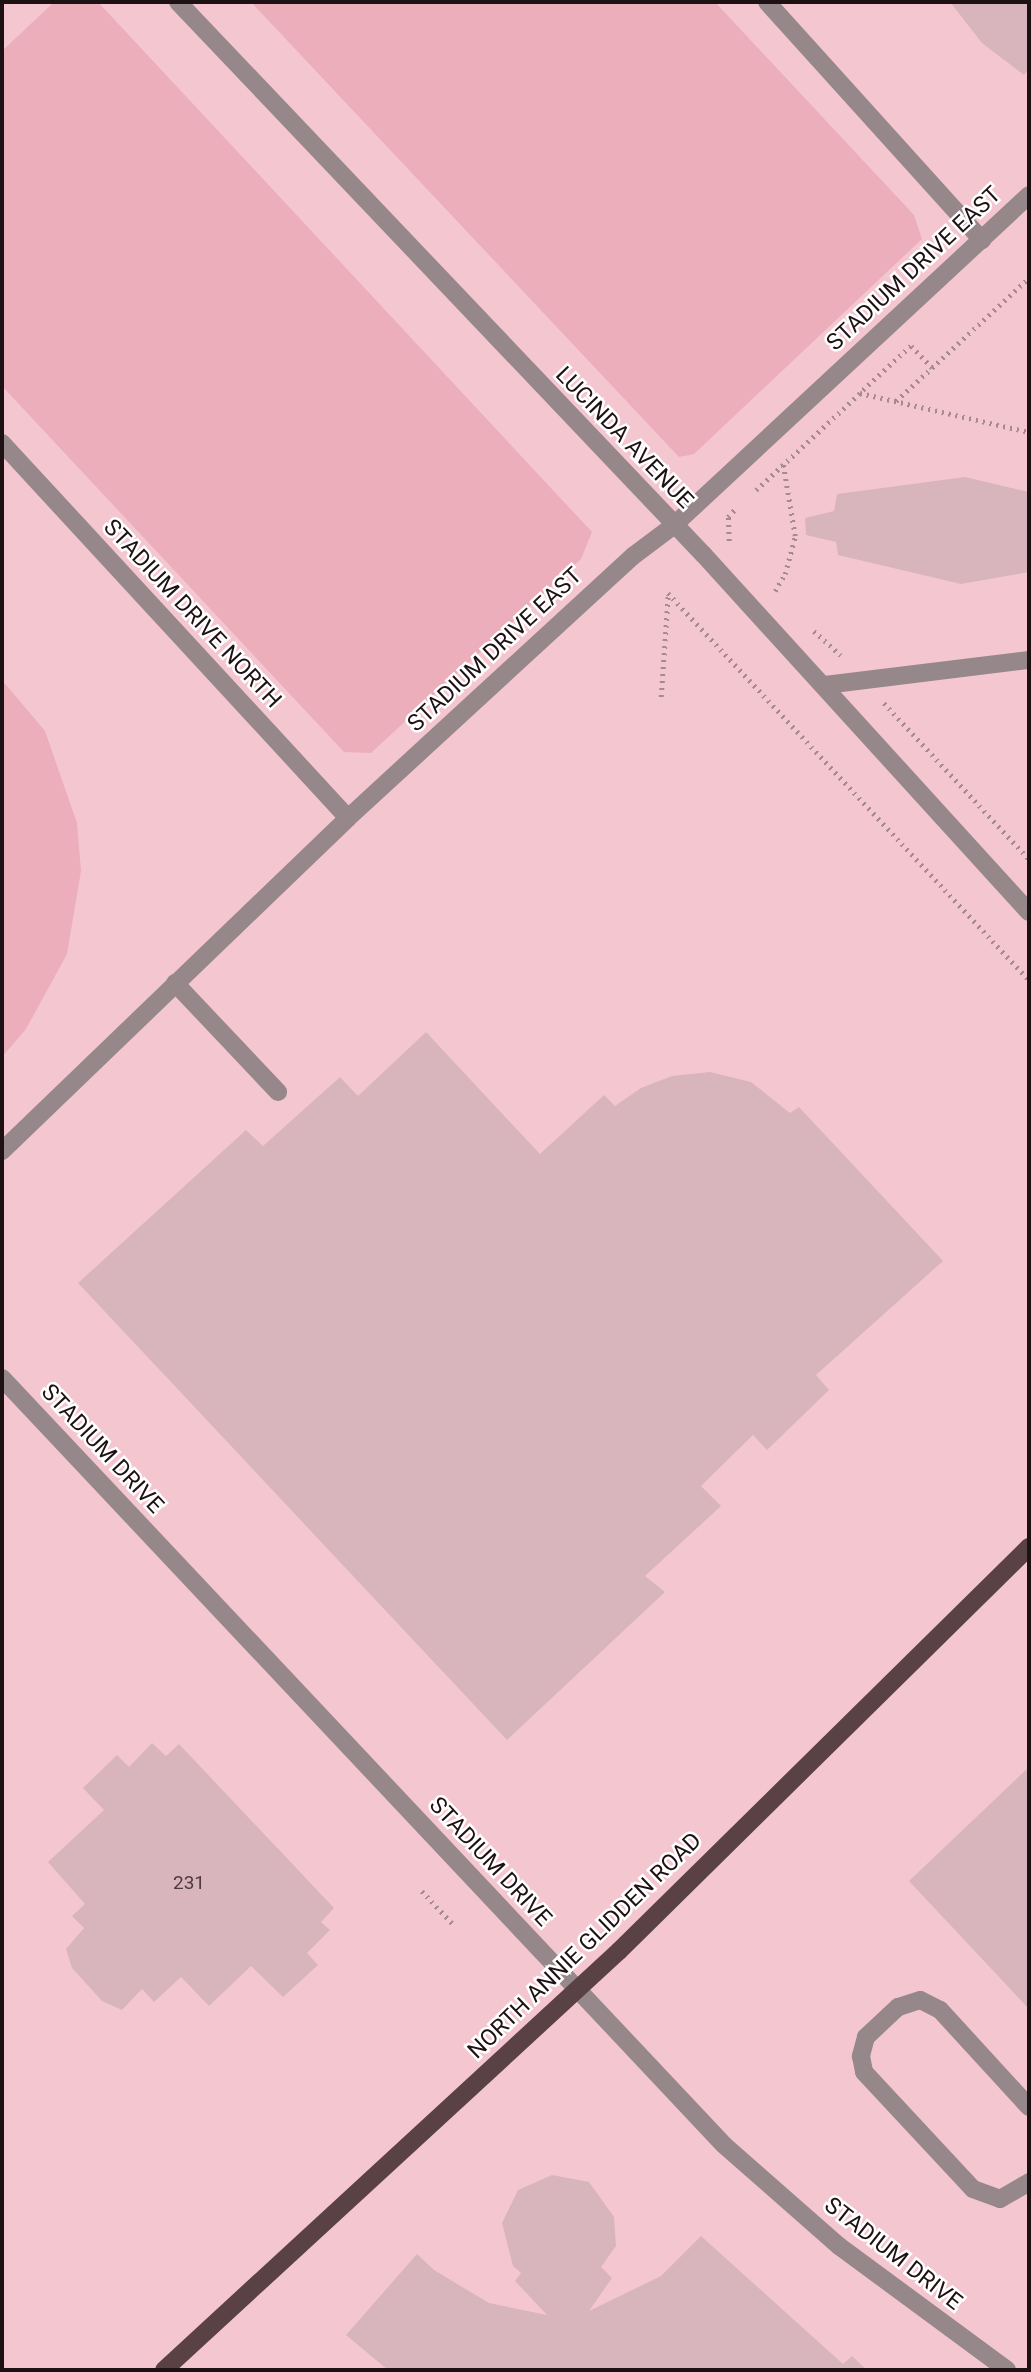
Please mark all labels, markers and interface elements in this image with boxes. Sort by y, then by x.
street label: STADIUM DRIVE EAST [821,181,1007,357]
street label: LUCINDA AVENUE [549,362,699,514]
street label: STADIUM DRIVE NORTH [97,514,287,714]
street label: STADIUM DRIVE EAST [402,562,588,738]
street label: STADIUM DRIVE [35,1379,169,1519]
street label: STADIUM DRIVE [423,1792,557,1932]
street label: NORTH ANNIE GLIDDEN ROAD [463,1827,707,2065]
house number: 231 [173,1872,205,1894]
street label: STADIUM DRIVE [819,2192,967,2316]

